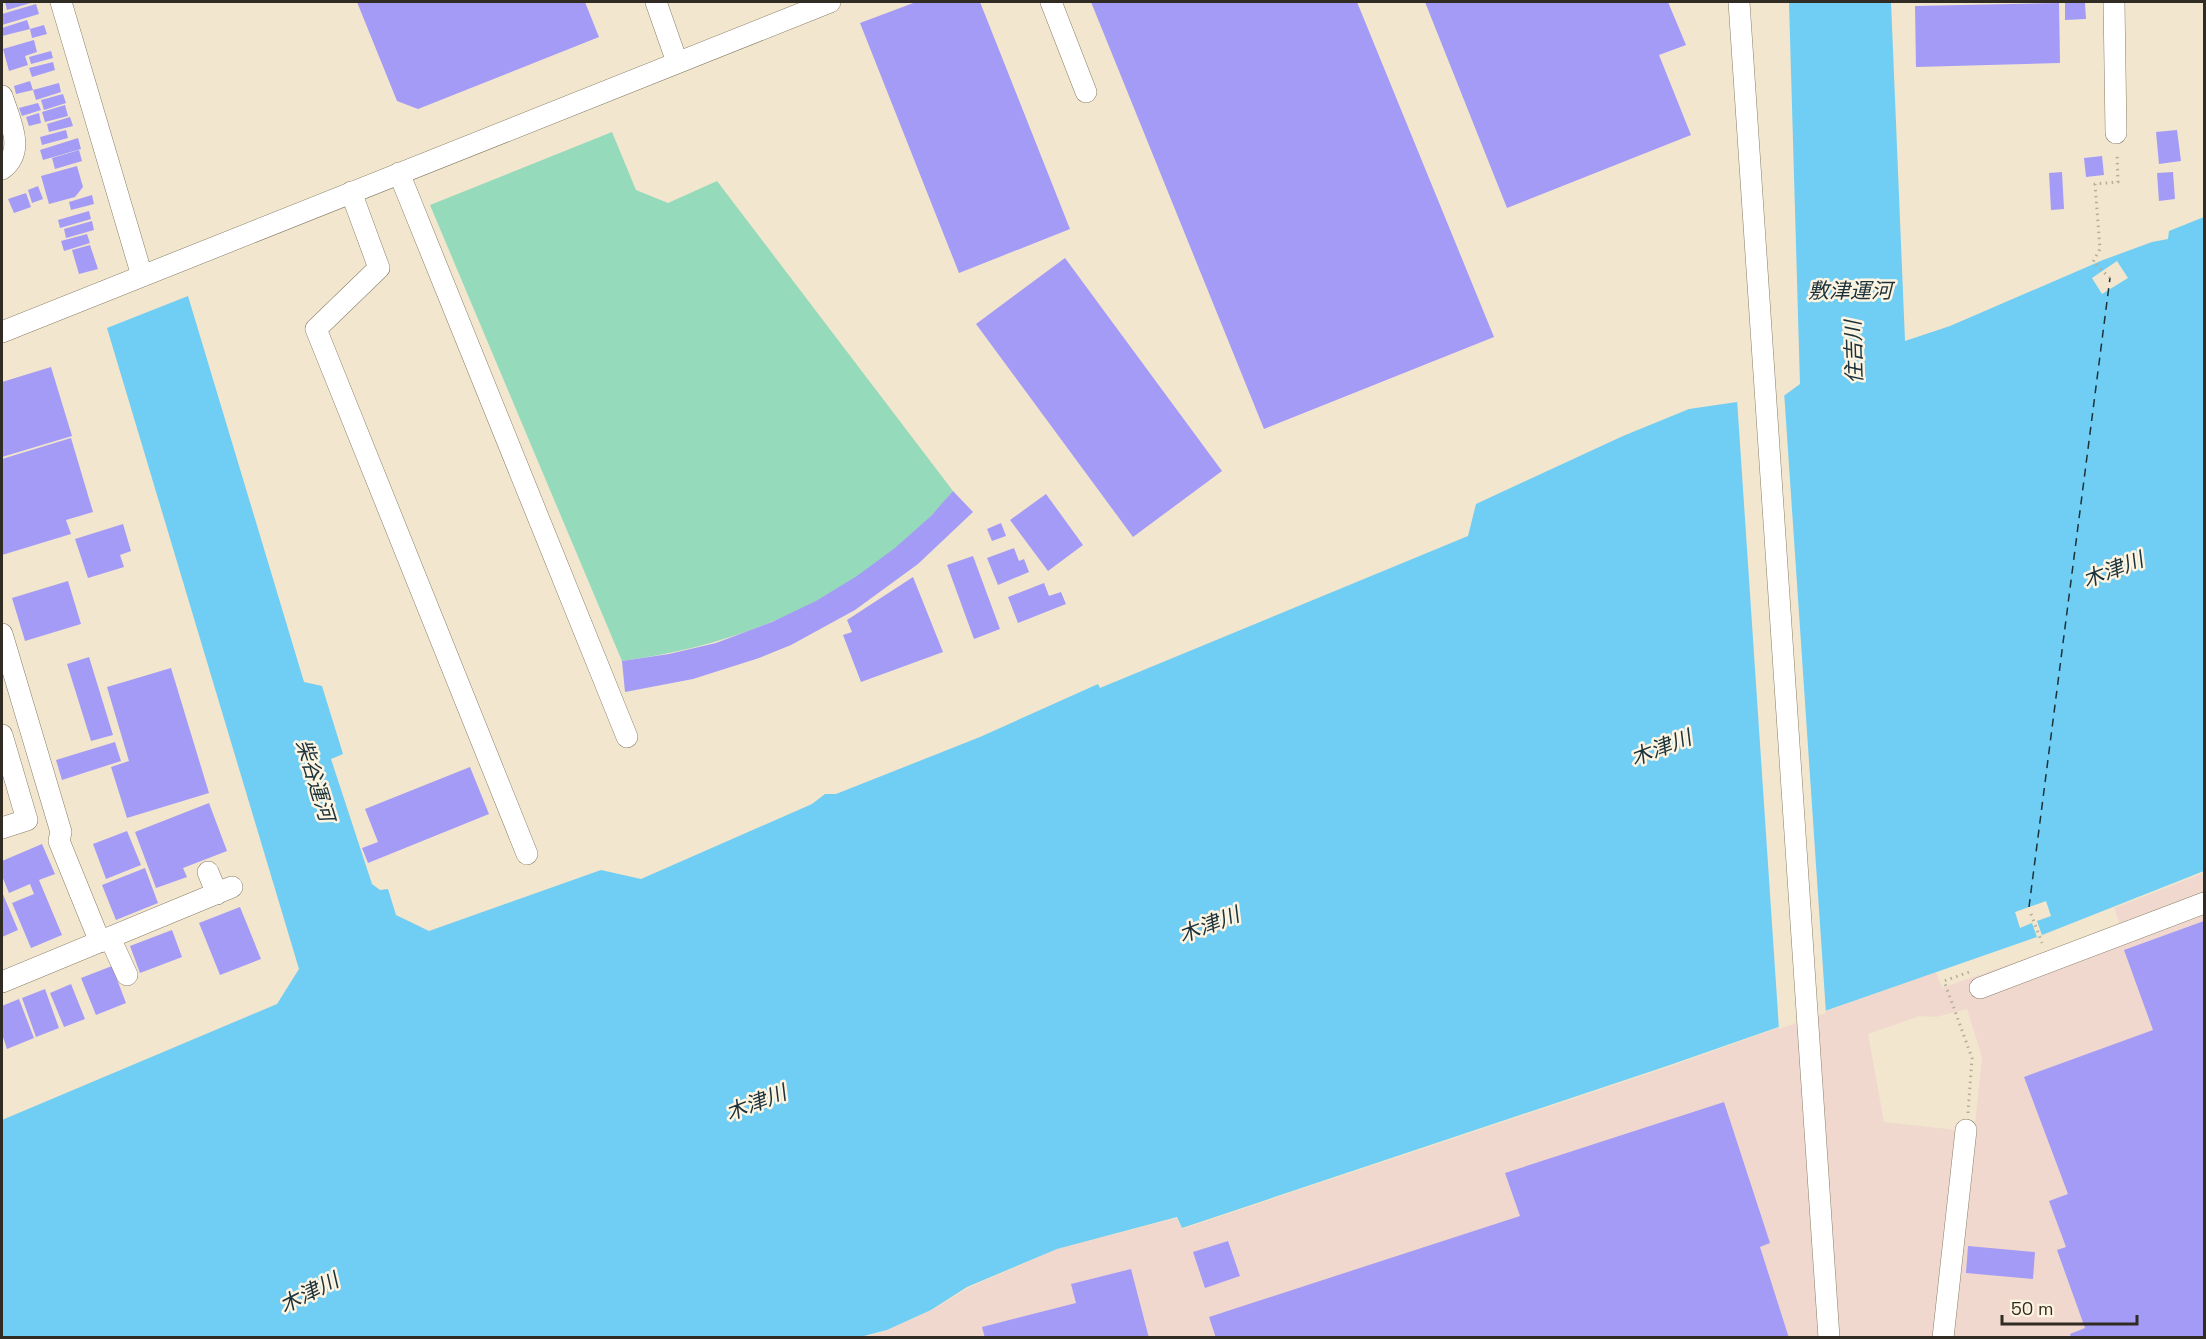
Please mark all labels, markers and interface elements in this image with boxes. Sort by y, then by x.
water label: 敷津運河 [1808,277,1896,304]
water label: 住吉川 [1839,318,1868,384]
water label: 木津川 [2079,545,2149,593]
water label: 木津川 [1627,723,1697,771]
water label: 柴谷運河 [290,736,342,828]
water label: 木津川 [1175,900,1245,948]
water label: 木津川 [722,1078,792,1126]
water label: 木津川 [275,1265,345,1319]
scale bar [2002,1288,2137,1326]
text: 50 m [2011,1297,2053,1320]

